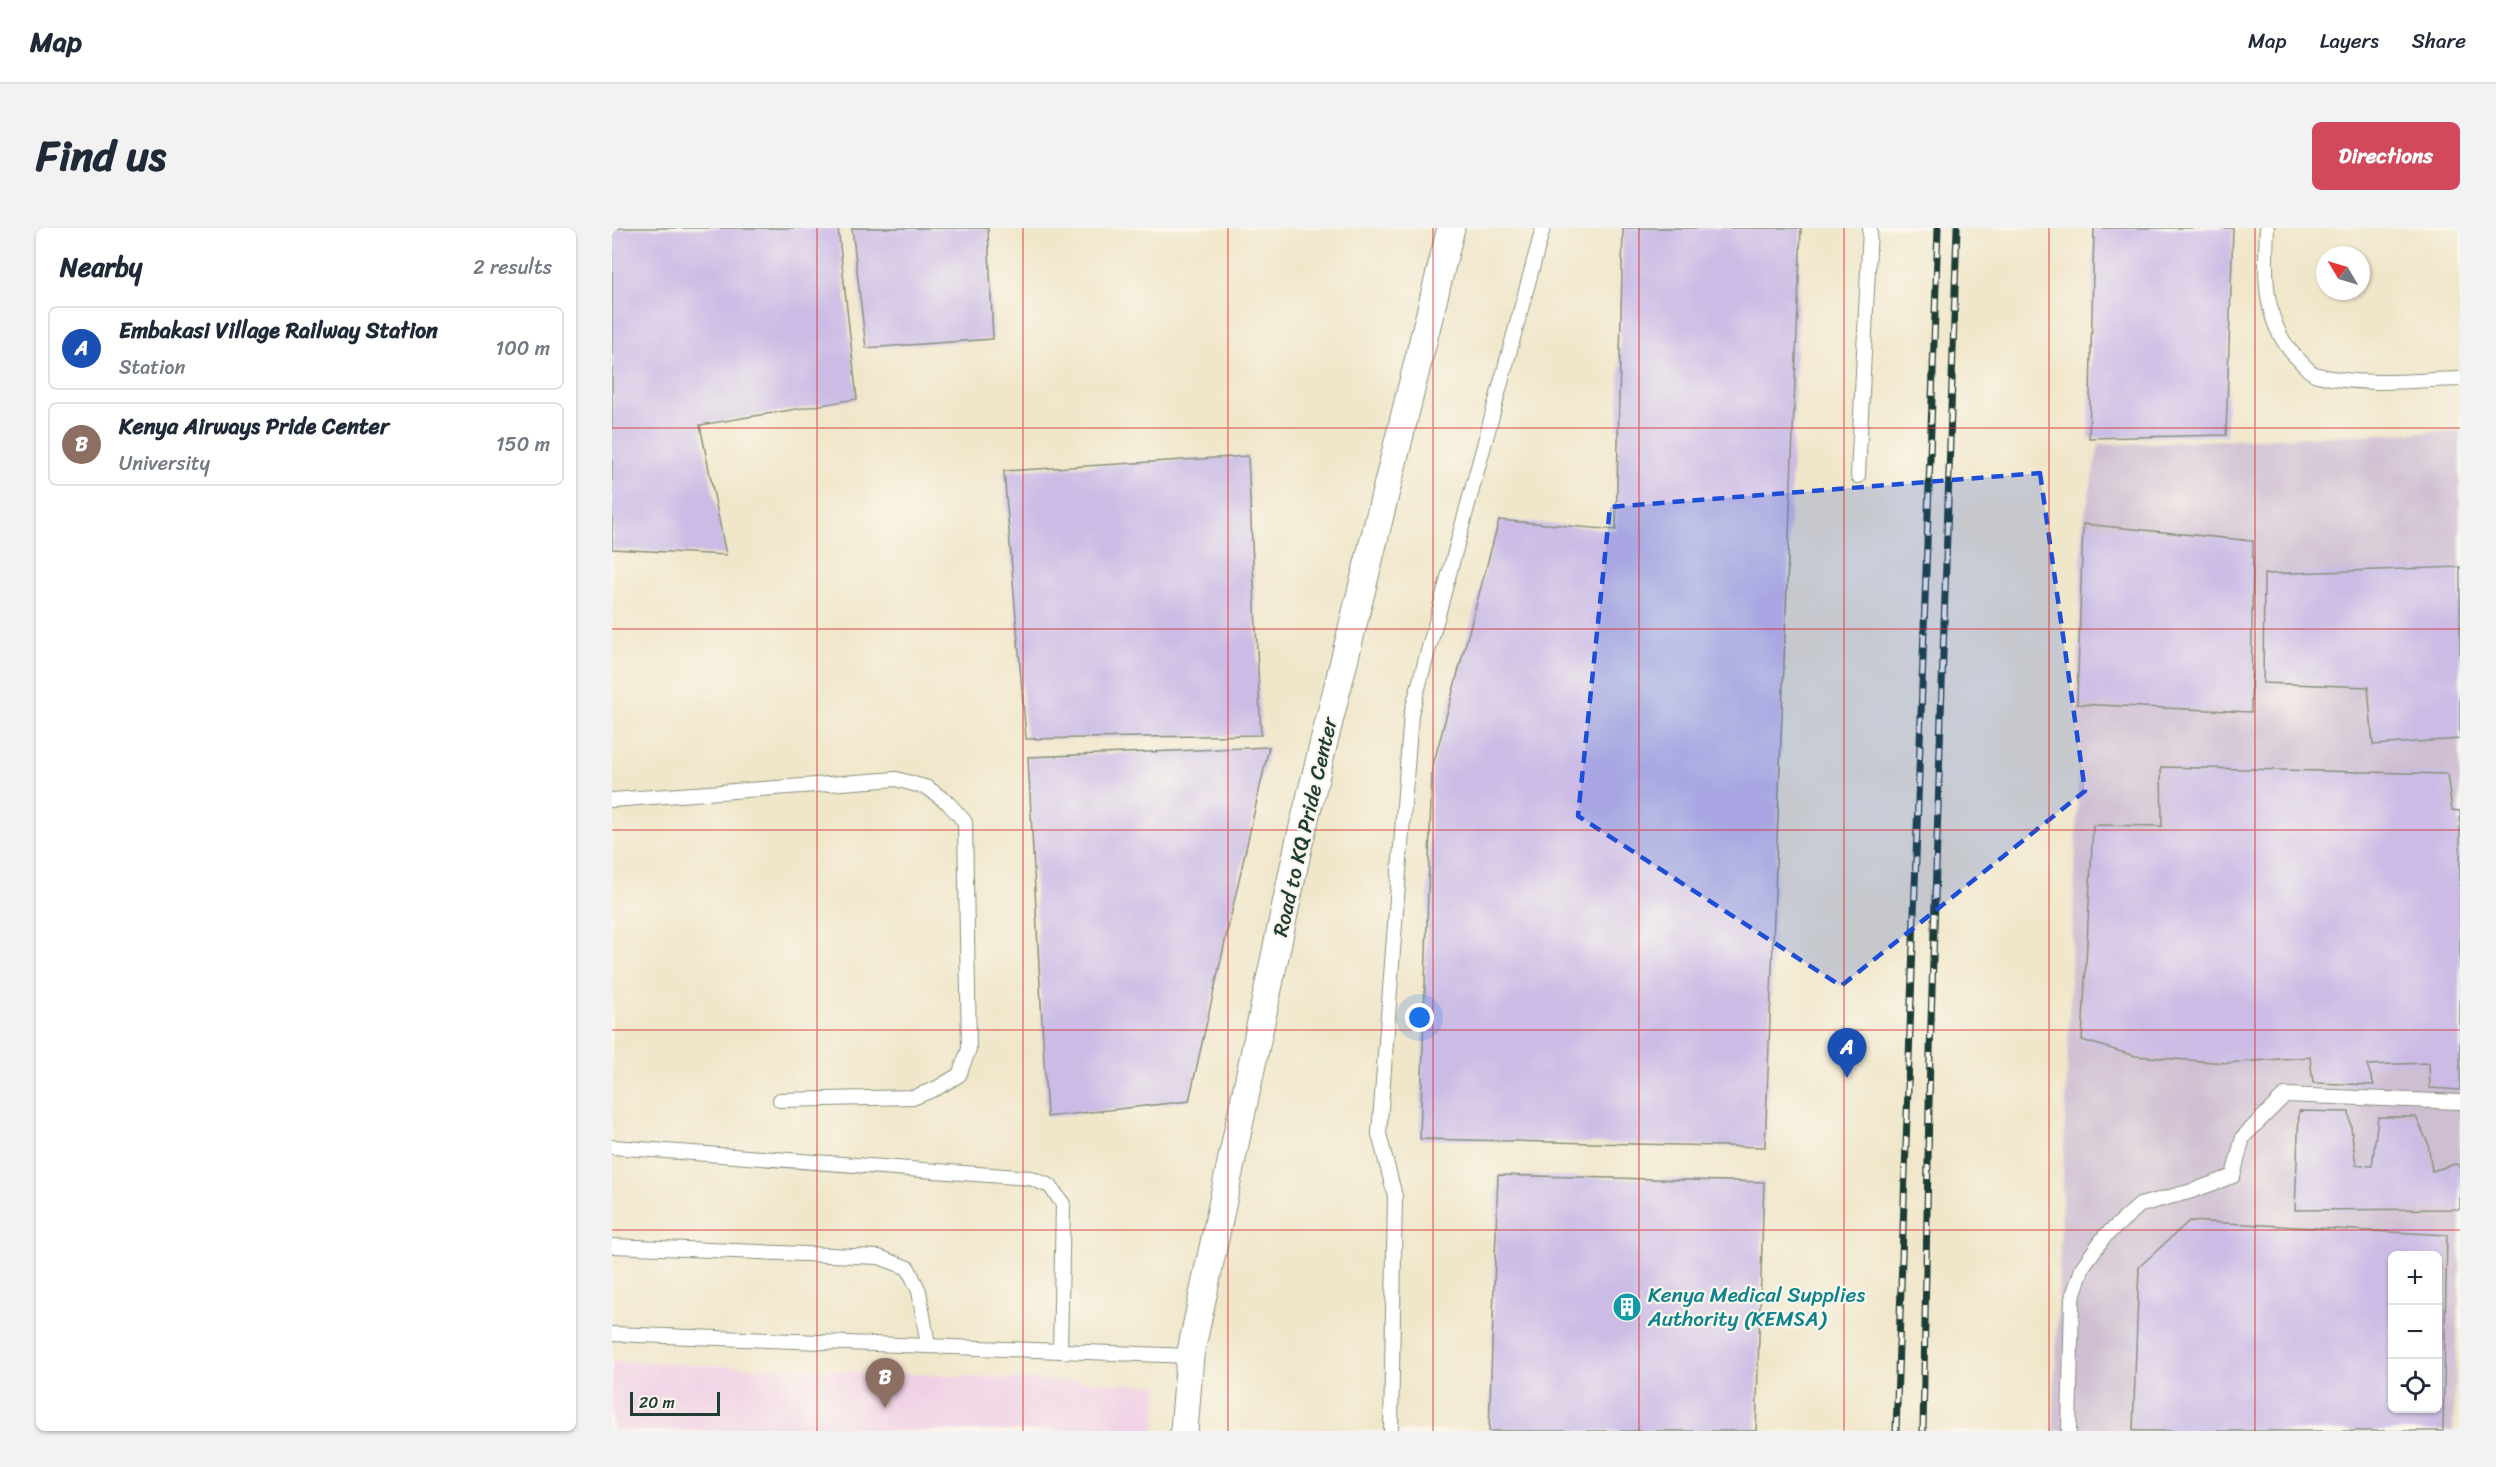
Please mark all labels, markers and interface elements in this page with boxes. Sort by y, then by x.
text: Map [30,17,82,66]
text: Map [2248,22,2287,60]
text: Layers [2320,22,2379,60]
text: Share [2412,22,2466,60]
text: Find us [36,119,166,193]
button: Directions [2312,122,2460,190]
text: Nearby [60,244,142,290]
north arrow [2316,246,2370,300]
text: 2 results [473,250,552,285]
text: Embakasi Village Railway Station [119,311,438,350]
text: A [75,331,88,366]
text: 100 m [496,331,550,366]
text: Station [119,350,185,385]
text: Kenya Airways Pride Center [119,407,389,446]
text: B [75,427,88,462]
text: 150 m [496,427,550,462]
text: University [119,446,210,481]
street label: Road to KQ Pride Center [1261,712,1349,941]
your location [1405,1003,1434,1032]
pin: A [1828,1028,1866,1078]
map controls [2388,1251,2442,1413]
button: + [2388,1251,2442,1305]
place label: Kenya Medical Supplies Authority (KEMSA) [1647,1276,1865,1338]
building icon: Kenya Medical Supplies Authority (KEMSA) [1611,1291,1643,1323]
button: − [2388,1305,2442,1359]
pin: B [866,1358,904,1408]
button: locate [2388,1359,2442,1413]
text: 20 m [639,1388,675,1417]
scale bar [630,1389,720,1416]

